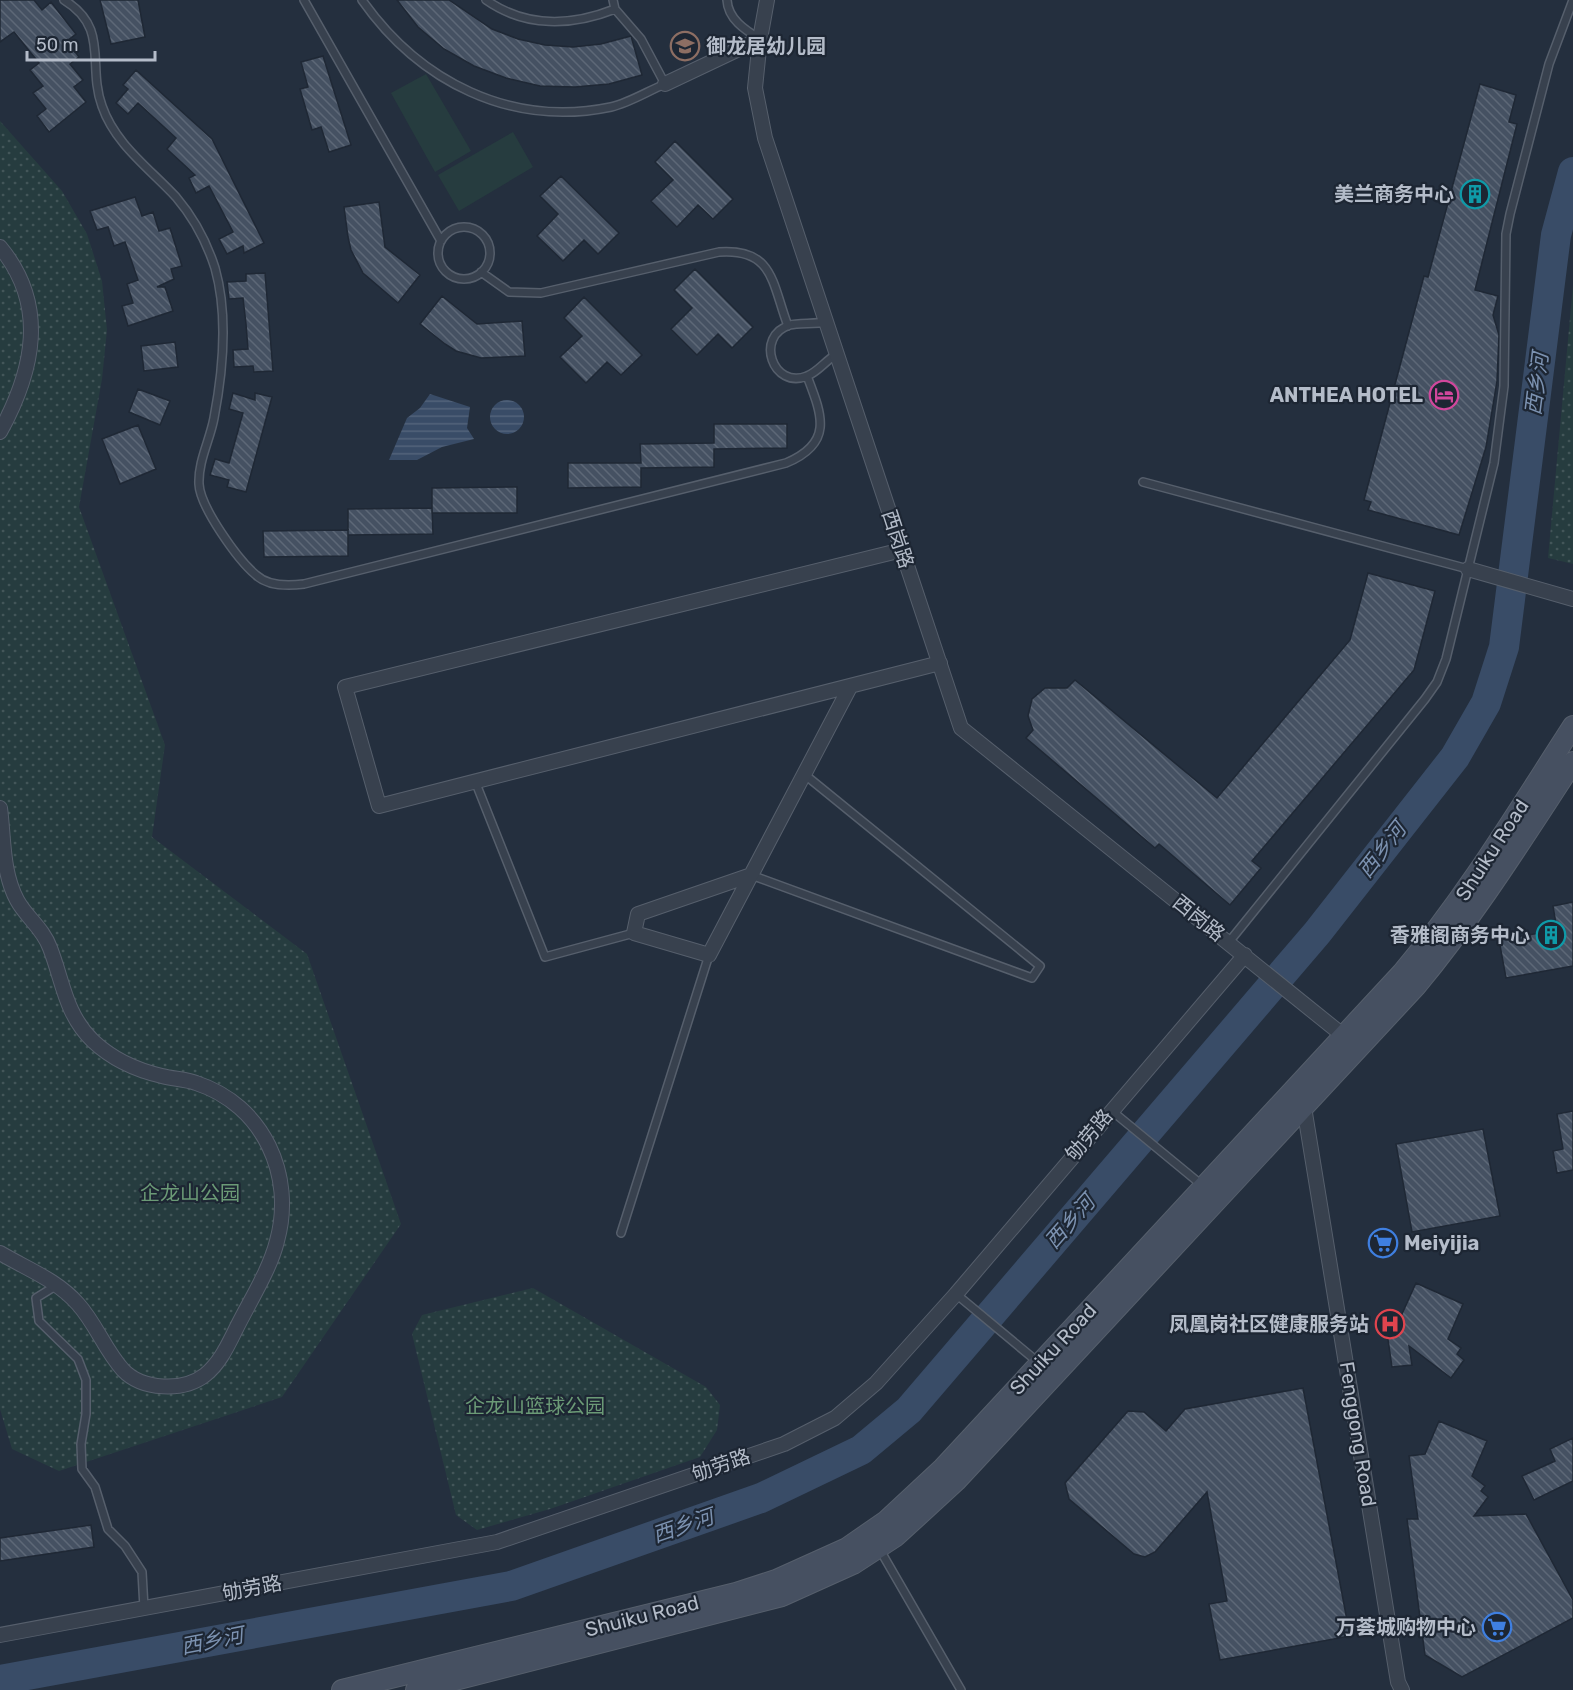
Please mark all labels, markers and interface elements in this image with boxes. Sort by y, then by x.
scale bar [27,24,154,62]
school or university icon: 御龙居幼儿园 [669,30,701,62]
text: 50 m [36,34,79,56]
place label: 御龙居幼儿园 [706,34,826,58]
building icon: 美兰商务中心 [1459,178,1491,210]
place label: 美兰商务中心 [1334,182,1454,206]
water label: 西乡河 [1520,347,1553,417]
hotel icon: ANTHEA HOTEL [1428,379,1460,411]
place label: ANTHEA HOTEL [1270,383,1423,407]
street label: 西岗路 [877,507,919,571]
street label: Shuiku Road [1450,795,1534,905]
water label: 西乡河 [1352,814,1413,882]
street label: 西岗路 [1168,890,1230,946]
building icon: 香雅阁商务中心 [1535,919,1567,951]
place label: 香雅阁商务中心 [1390,923,1530,947]
street label: 劬劳路 [1061,1104,1117,1166]
park label: 企龙山公园 [140,1181,240,1205]
water label: 西乡河 [1040,1187,1102,1254]
supermarket icon: Meiyijia [1367,1227,1399,1259]
place label: Meiyijia [1404,1231,1479,1255]
street label: Shuiku Road [1005,1298,1101,1400]
hospital icon: 凤凰岗社区健康服务站 [1374,1308,1406,1340]
place label: 凤凰岗社区健康服务站 [1169,1312,1369,1336]
street label: Fenggong Road [1335,1360,1381,1508]
park label: 企龙山篮球公园 [465,1394,605,1418]
street label: 劬劳路 [689,1444,753,1486]
water label: 西乡河 [649,1502,720,1548]
street label: 劬劳路 [220,1570,284,1606]
street label: Shuiku Road [583,1590,701,1642]
supermarket icon: 万荟城购物中心 [1481,1611,1513,1643]
place label: 万荟城购物中心 [1336,1615,1476,1639]
water label: 西乡河 [179,1621,249,1659]

